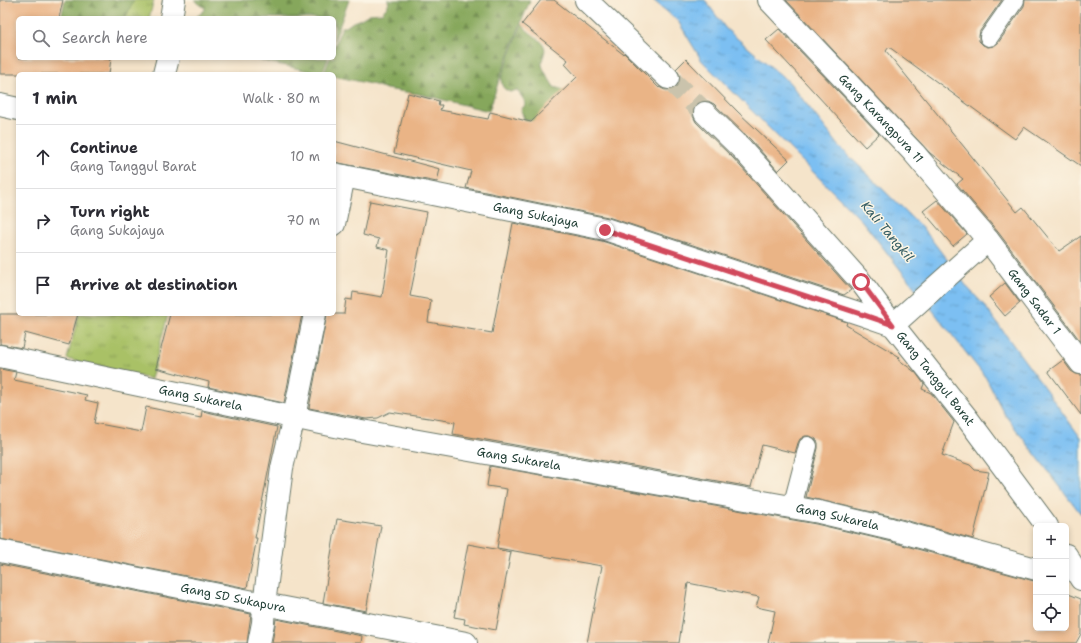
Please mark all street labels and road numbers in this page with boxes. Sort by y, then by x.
street label: Gang Karangpura 11 [835,70,927,166]
street label: Gang Sukajaya [492,198,581,232]
street label: Gang Sadar 1 [1004,265,1065,338]
street label: Gang Tanggul Barat [893,328,978,429]
street label: Gang Sukarela [157,381,244,415]
street label: Gang Sukarela [476,444,563,474]
street label: Gang Sukarela [795,500,881,534]
street label: Gang SD Sukapura [179,579,288,616]

